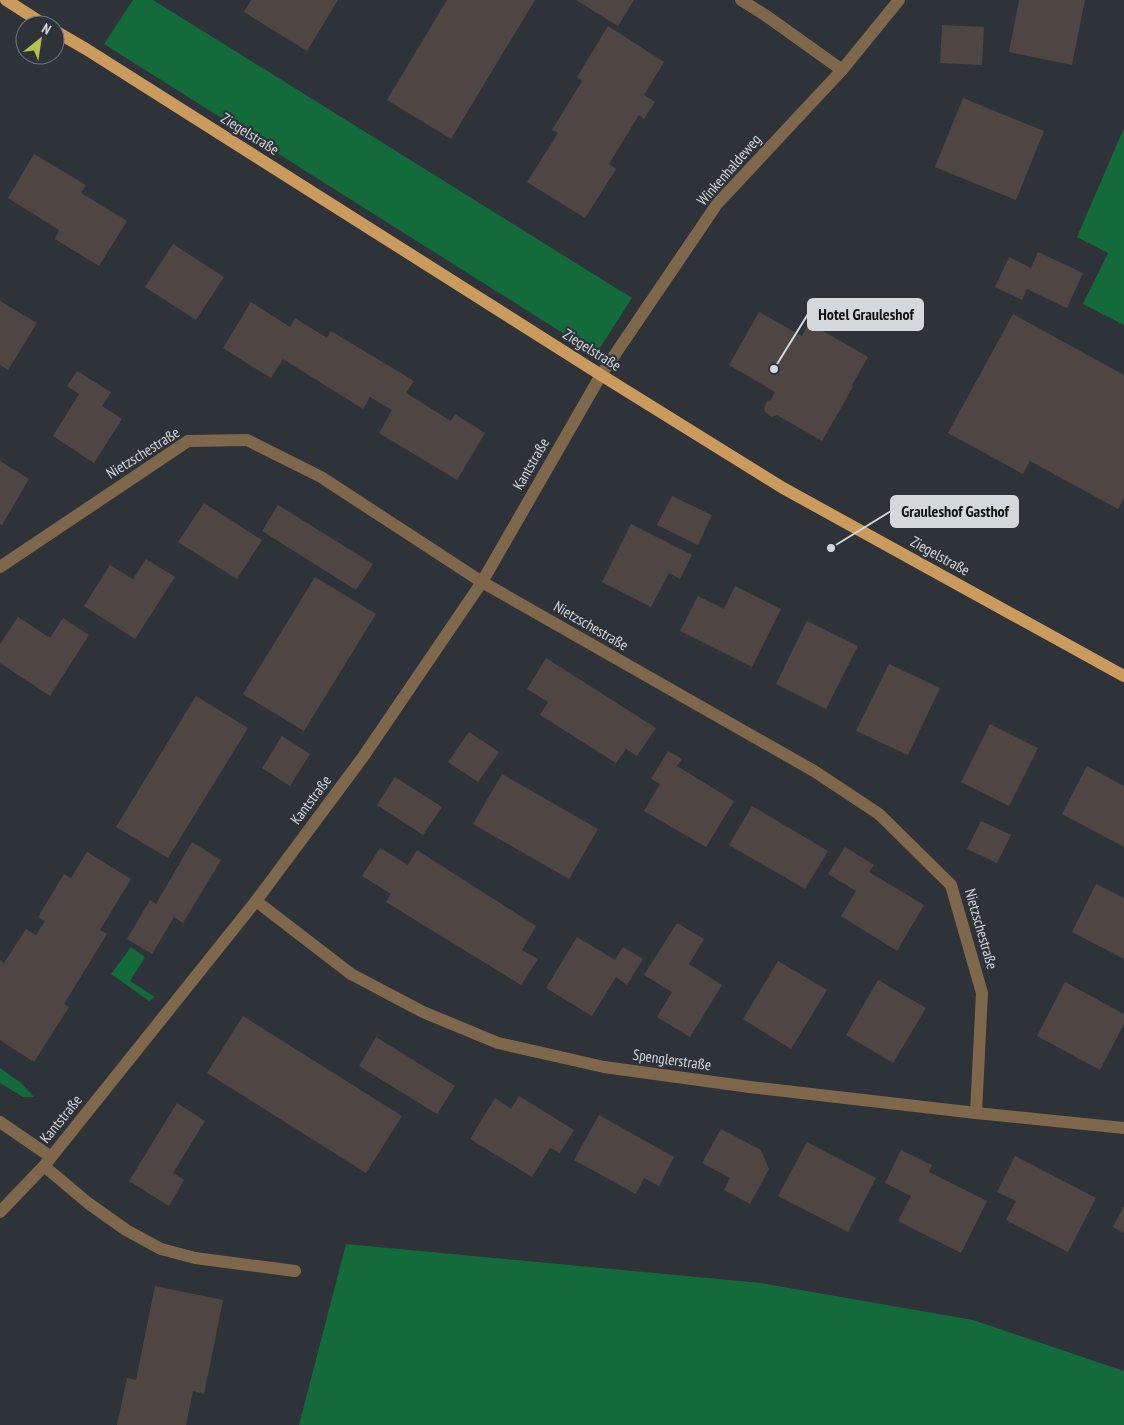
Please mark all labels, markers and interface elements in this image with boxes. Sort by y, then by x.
north arrow [15,15,65,65]
text: N [39,19,54,38]
street label: Ziegelstraße [218,108,283,159]
street label: Winkenhaldeweg [692,130,765,209]
callout: Hotel Grauleshof [808,299,923,330]
text: Hotel Grauleshof [818,304,914,324]
street label: Ziegelstraße [560,324,625,375]
street label: Nietzschestraße [102,423,183,483]
street label: Kantstraße [508,434,553,493]
callout: Grauleshof Gasthof [891,496,1018,527]
text: Grauleshof Gasthof [901,501,1010,521]
street label: Ziegelstraße [907,532,973,580]
street label: Nietzschestraße [551,597,632,655]
street label: Kantstraße [286,771,335,828]
street label: Nietzschestraße [961,886,1002,971]
street label: Spenglerstraße [632,1045,712,1074]
street label: Kantstraße [35,1091,86,1147]

